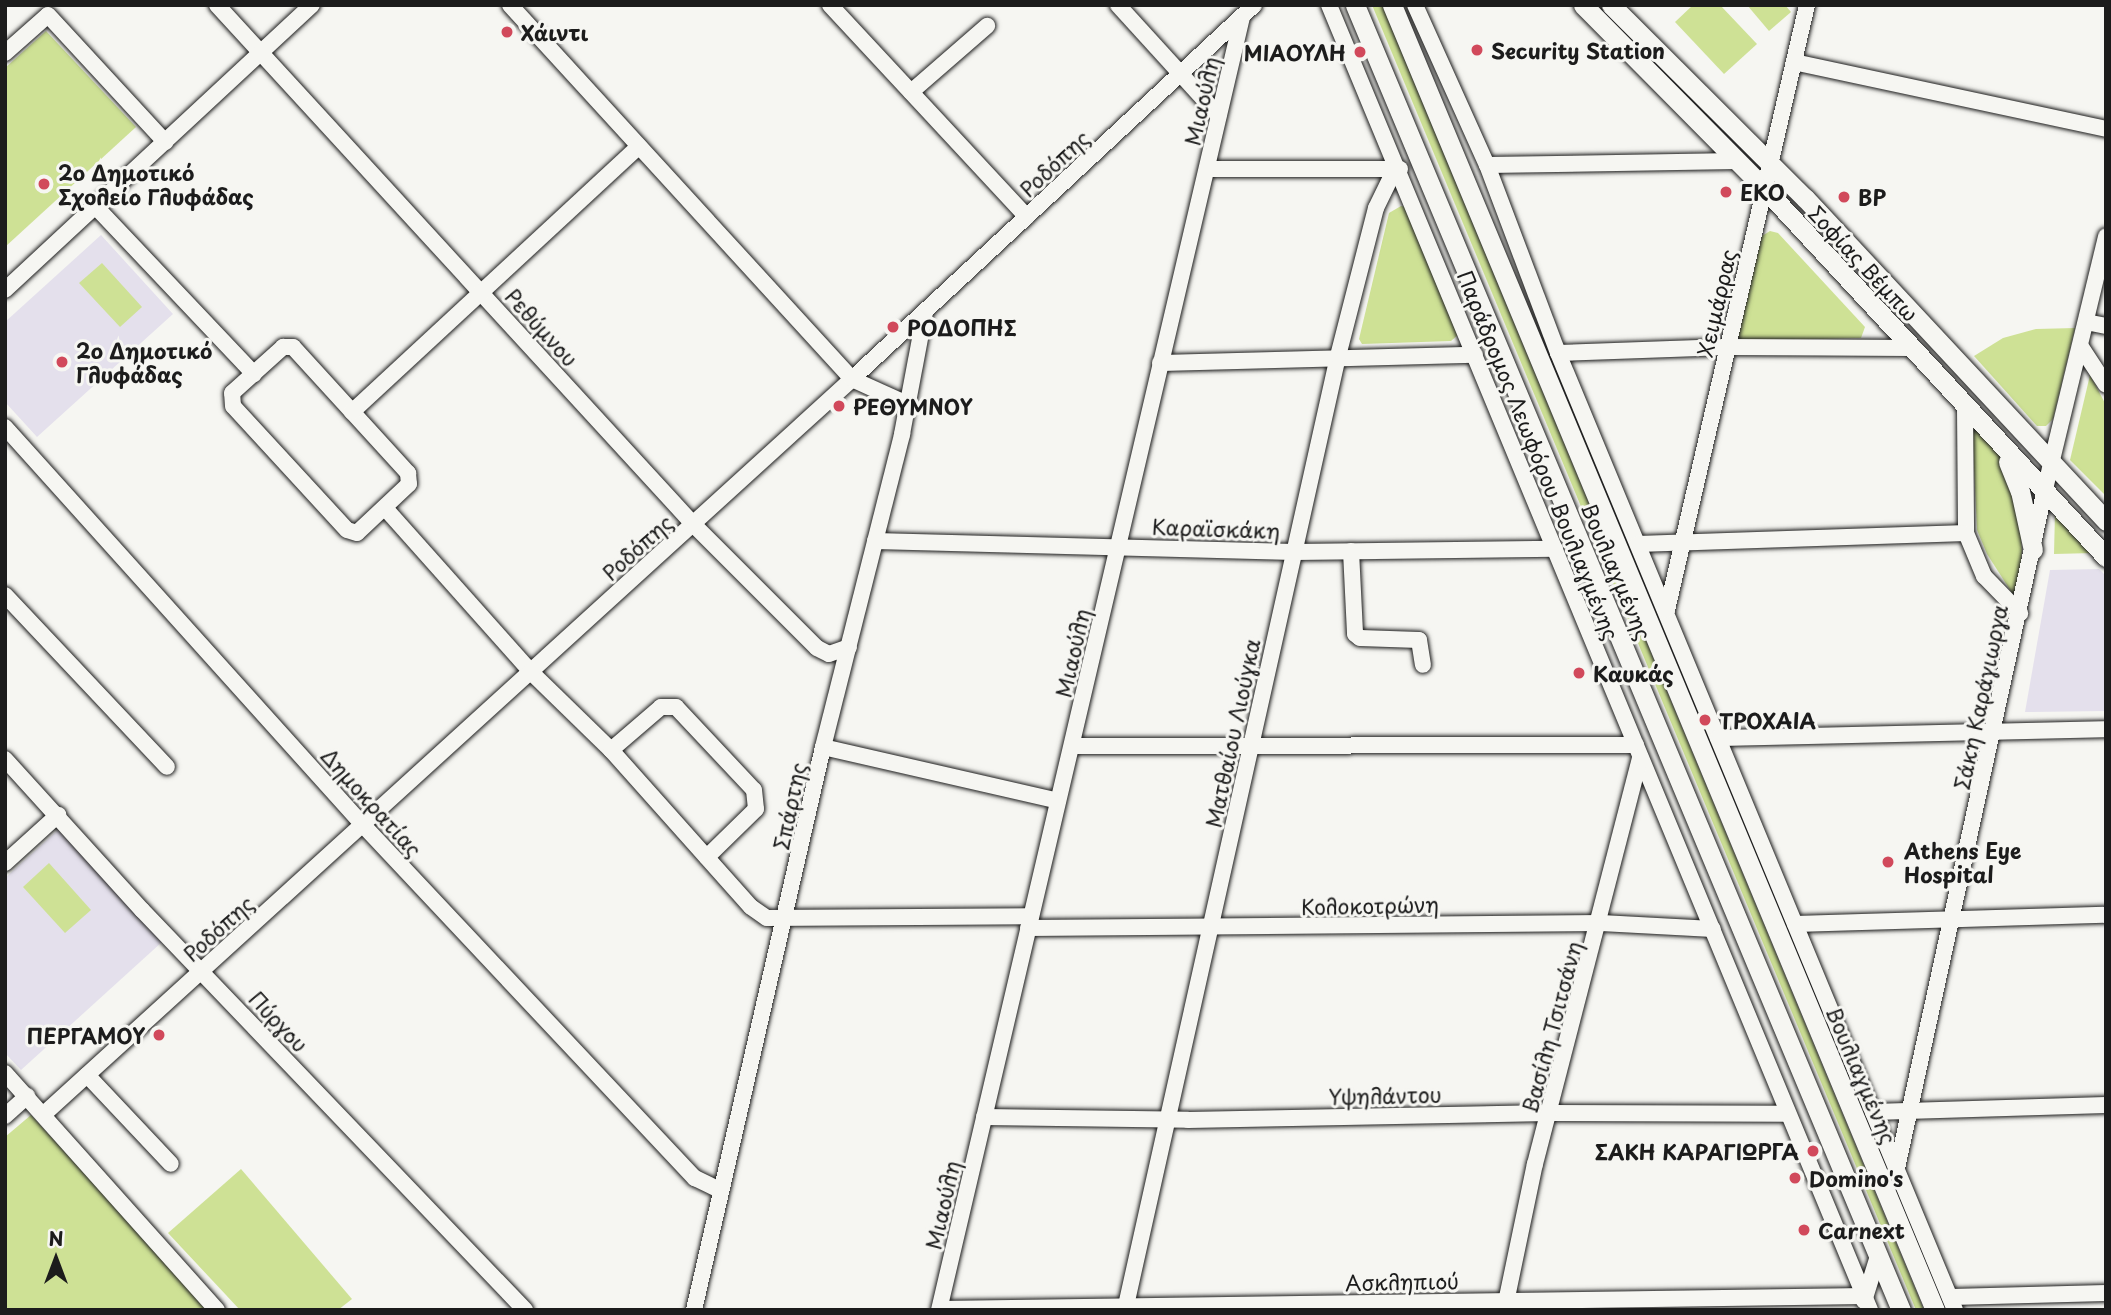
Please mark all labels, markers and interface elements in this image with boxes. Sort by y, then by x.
place label: Χάιντι [521,19,588,45]
marker: Χάιντι [499,24,515,40]
place label: Security Station [1491,37,1666,63]
place label: ΜΙΑΟΥΛΗ [1244,39,1346,65]
marker: Security Station [1469,42,1485,58]
marker: ΜΙΑΟΥΛΗ [1352,44,1368,60]
street label: Μιαούλη [1179,54,1223,148]
street label: Ροδόπης [1014,125,1094,201]
place label: 2ο Δημοτικό Σχολείο Γλυφάδας [58,159,255,209]
marker: 2ο Δημοτικό Σχολείο Γλυφάδας [36,176,52,192]
place label: EKO [1740,179,1785,205]
marker: EKO [1718,184,1734,200]
place label: BP [1858,184,1886,210]
marker: BP [1836,189,1852,205]
street label: Σοφίας Βέμπω [1804,200,1924,326]
street label: Χειμάρρας [1691,247,1741,359]
street label: Παράδρομος Λεωφόρου Βουλιαγμένης [1453,267,1625,643]
street label: Ρεθύμνου [501,283,583,371]
place label: ΡΟΔΟΠΗΣ [907,314,1017,340]
marker: ΡΟΔΟΠΗΣ [885,319,901,335]
place label: 2ο Δημοτικό Γλυφάδας [76,337,213,387]
marker: 2ο Δημοτικό Γλυφάδας [54,354,70,370]
place label: ΡΕΘΥΜΝΟΥ [853,393,972,419]
marker: ΡΕΘΥΜΝΟΥ [831,398,847,414]
street label: Βουλιαγμένης [1577,499,1657,643]
street label: Ροδόπης [597,509,677,585]
street label: Καραϊσκάκη [1151,513,1281,543]
street label: Σάκη Καράγιωργα [1948,602,2012,792]
street label: Μιαούλη [1050,606,1094,700]
street label: Ματθαίου Λιούγκα [1200,636,1264,830]
place label: Καυκάς [1593,660,1674,686]
marker: Καυκάς [1571,665,1587,681]
place label: ΤΡΟΧΑΙΑ [1719,707,1816,733]
marker: ΤΡΟΧΑΙΑ [1697,712,1713,728]
street label: Δημοκρατίας [317,743,427,861]
street label: Σπάρτης [767,760,811,852]
place label: Athens Eye Hospital [1904,837,2021,887]
marker: Athens Eye Hospital [1878,852,1898,872]
street label: Ροδόπης [178,890,258,966]
street label: Κολοκοτρώνη [1301,891,1439,919]
street label: Βασίλη Τσιτσάνη [1516,938,1586,1116]
street label: Πύργου [245,985,313,1057]
street label: Βουλιαγμένης [1822,1003,1902,1147]
place label: ΠΕΡΓΑΜΟΥ [27,1022,145,1048]
marker: ΠΕΡΓΑΜΟΥ [151,1027,167,1043]
street label: Υψηλάντου [1328,1081,1442,1109]
place label: ΣΑΚΗ ΚΑΡΑΓΙΩΡΓΑ [1592,1138,1799,1164]
marker: ΣΑΚΗ ΚΑΡΑΓΙΩΡΓΑ [1805,1143,1821,1159]
street label: Μιαούλη [920,1158,964,1252]
place label: Domino's [1809,1165,1903,1191]
marker: Domino's [1787,1170,1803,1186]
place label: Carnext [1818,1217,1905,1243]
marker: Carnext [1796,1222,1812,1238]
north arrow [21,1224,91,1294]
text: N [48,1224,64,1252]
street label: Ασκληπιού [1345,1267,1459,1295]

